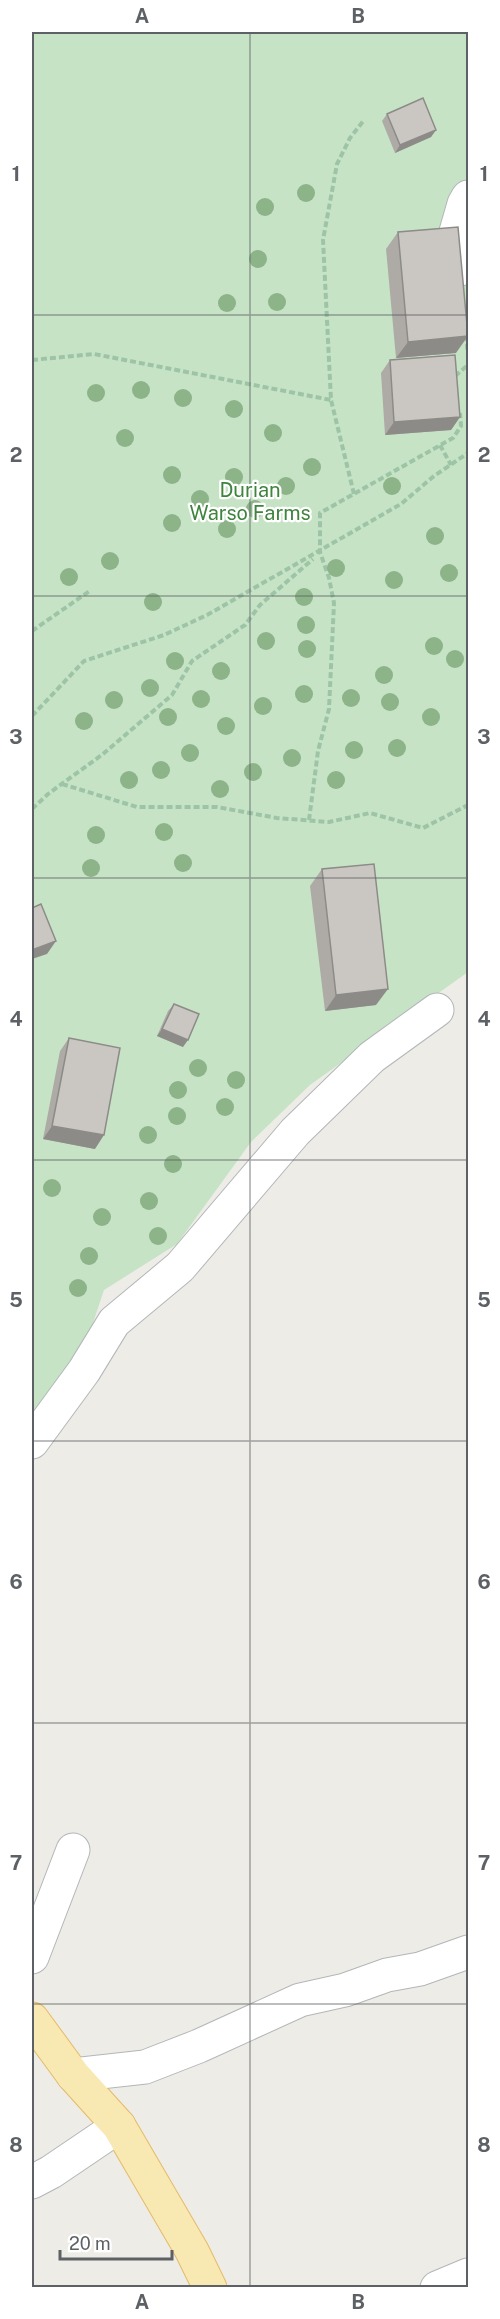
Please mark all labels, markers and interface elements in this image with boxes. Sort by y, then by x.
text: A [135,4,149,28]
text: B [351,4,365,28]
text: 1 [12,162,20,186]
text: 1 [480,162,488,186]
text: 2 [10,443,22,467]
text: 2 [478,443,490,467]
park label: Durian Warso Farms [189,478,311,525]
text: 3 [9,725,23,749]
text: 3 [477,725,491,749]
text: 4 [9,1007,23,1031]
text: 4 [477,1007,491,1031]
text: 5 [9,1288,23,1312]
text: 5 [477,1288,491,1312]
text: 6 [9,1570,23,1594]
text: 6 [477,1570,491,1594]
text: 7 [10,1851,22,1875]
text: 7 [478,1851,490,1875]
text: 8 [9,2133,23,2157]
text: 8 [477,2133,491,2157]
scale bar [60,2223,172,2261]
text: 20 m [69,2233,111,2254]
text: A [135,2290,149,2314]
text: B [351,2290,365,2314]

